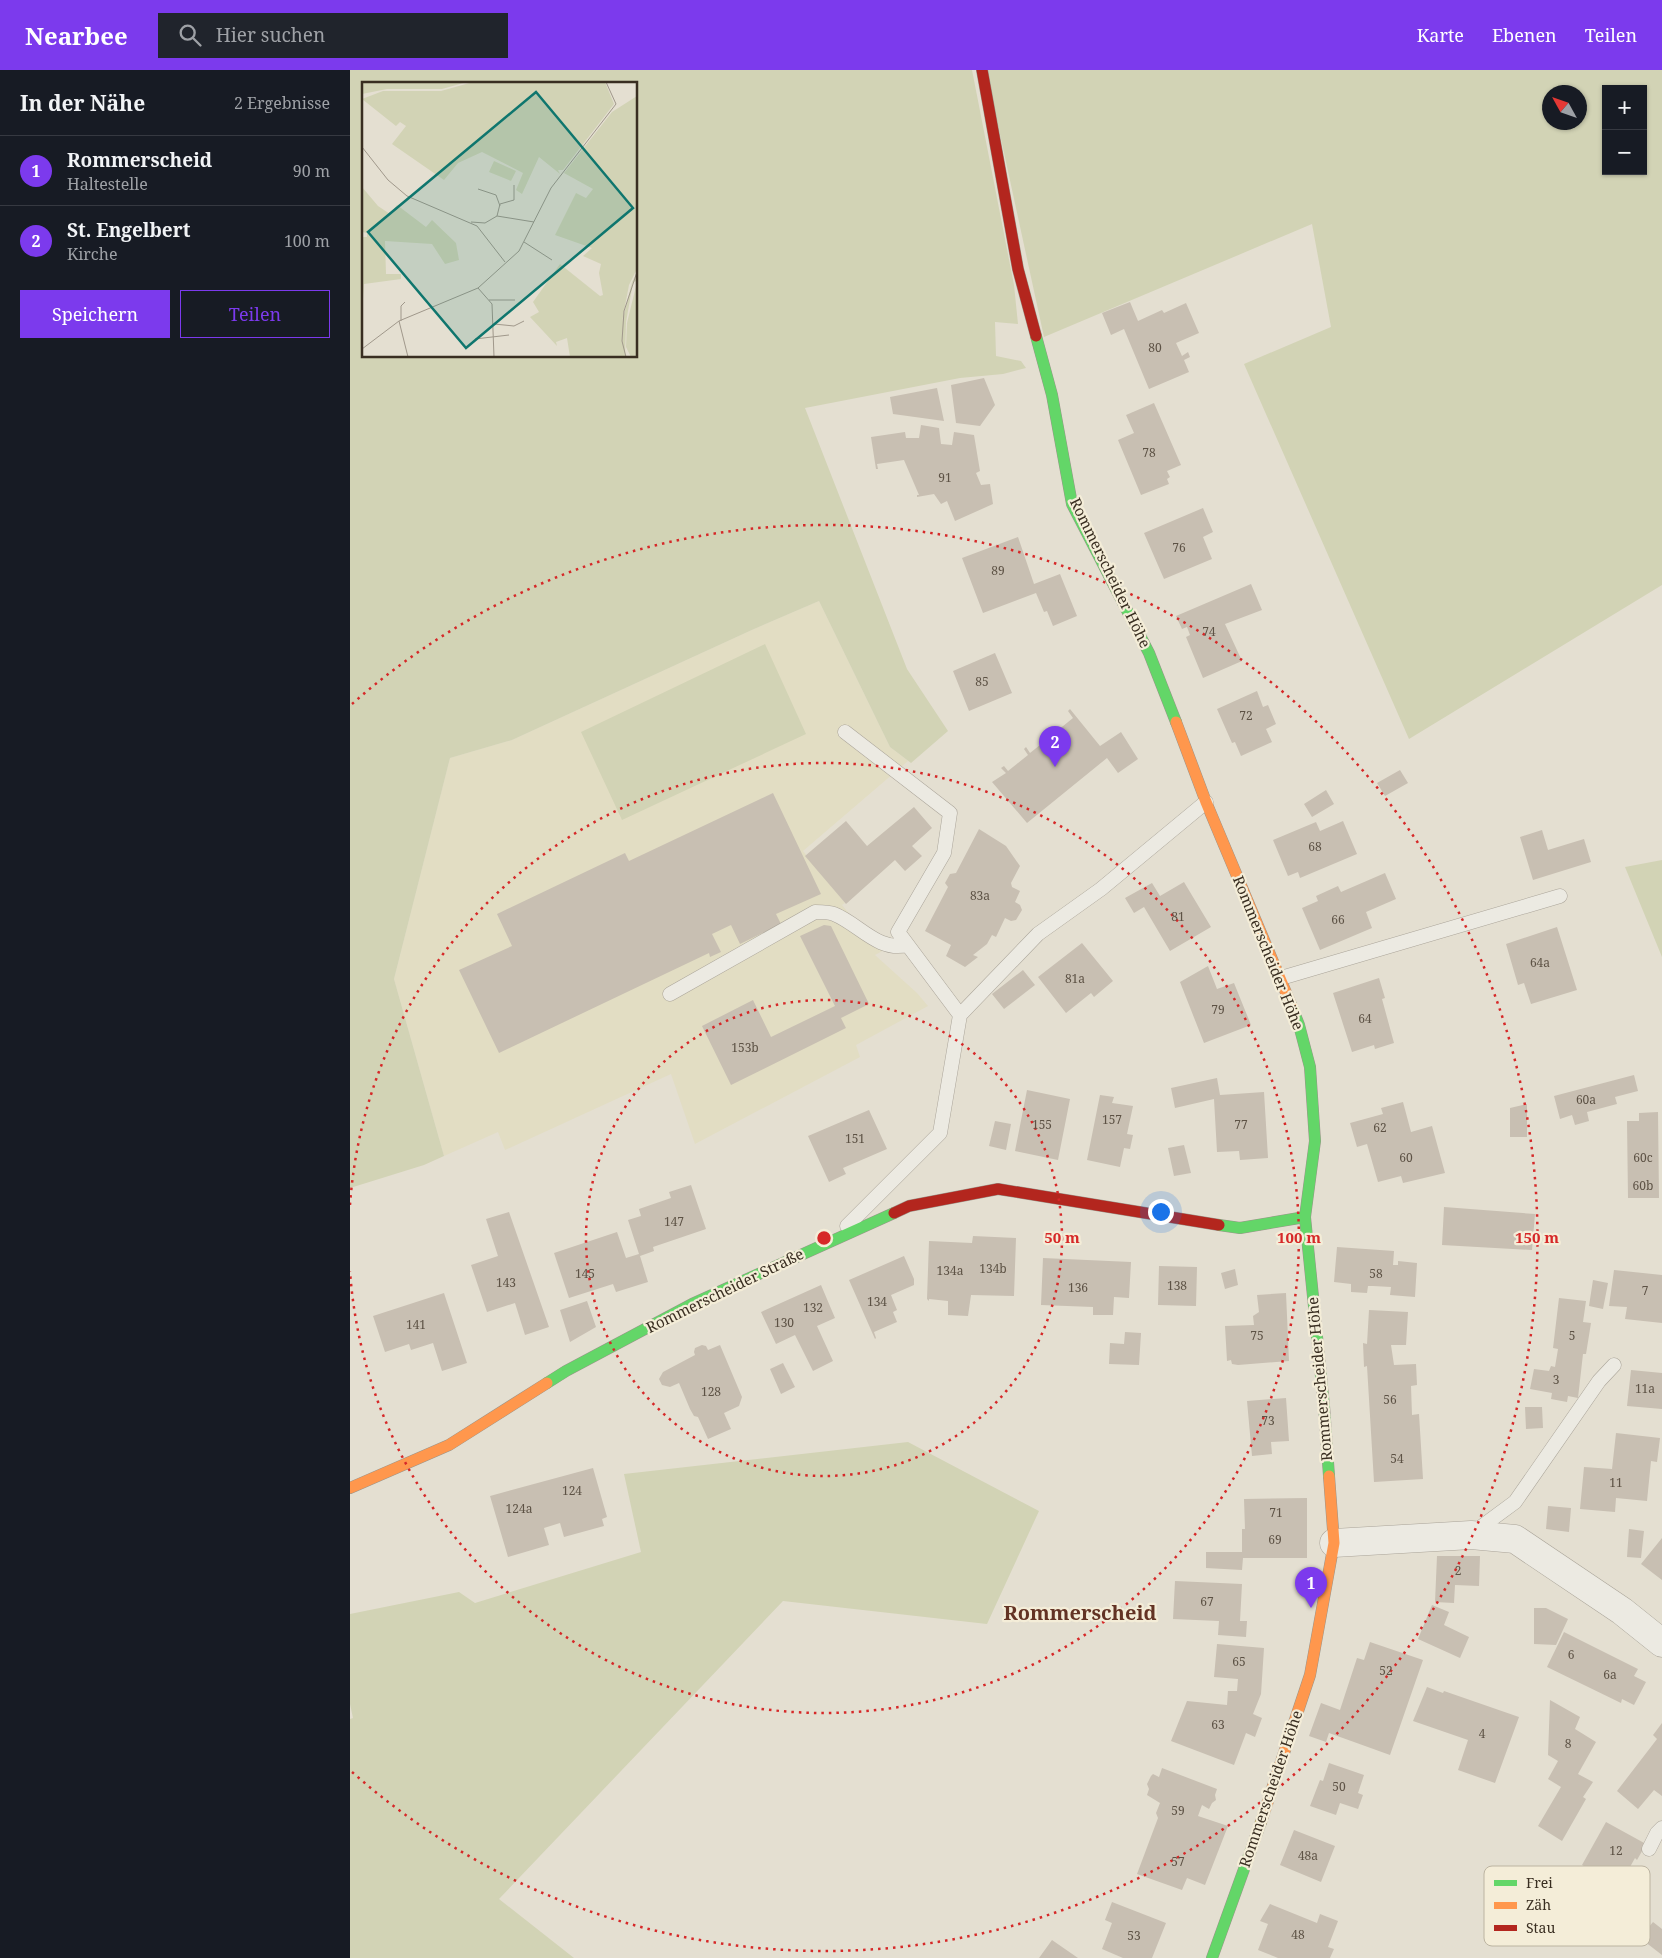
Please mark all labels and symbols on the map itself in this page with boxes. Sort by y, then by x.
inset map [362,82,638,358]
north arrow [1542,85,1587,130]
house number: 80 [1148,339,1162,356]
house number: 78 [1142,444,1156,461]
house number: 91 [938,469,952,486]
street label: Rommerscheider Höhe [1066,494,1156,651]
house number: 76 [1172,539,1186,556]
house number: 89 [991,562,1005,579]
house number: 74 [1202,623,1216,640]
house number: 85 [975,673,989,690]
house number: 72 [1239,707,1253,724]
pin: 2 [1039,726,1071,767]
house number: 68 [1308,838,1322,855]
street label: Rommerscheider Höhe [1229,873,1309,1033]
house number: 83a [970,887,990,904]
house number: 81 [1171,908,1185,925]
house number: 66 [1331,911,1345,928]
house number: 64a [1530,954,1550,971]
house number: 81a [1065,970,1085,987]
house number: 79 [1211,1001,1225,1018]
house number: 64 [1358,1010,1372,1027]
house number: 153b [731,1039,759,1056]
house number: 60a [1576,1091,1596,1108]
house number: 157 [1102,1111,1122,1128]
house number: 155 [1032,1116,1052,1133]
house number: 77 [1234,1116,1248,1133]
house number: 62 [1373,1119,1387,1136]
house number: 151 [845,1130,865,1147]
house number: 60 [1399,1149,1413,1166]
house number: 60c [1633,1149,1653,1166]
house number: 60b [1633,1177,1653,1194]
your location [1148,1199,1174,1225]
house number: 147 [664,1213,684,1230]
text: 50 m [1044,1227,1080,1247]
text: 100 m [1277,1227,1321,1247]
text: 150 m [1515,1227,1559,1247]
centre of rings [815,1229,833,1247]
street label: Rommerscheider Straße [642,1243,807,1337]
house number: 134b [979,1260,1007,1277]
house number: 134a [937,1262,964,1279]
house number: 145 [575,1265,595,1282]
house number: 58 [1369,1265,1383,1282]
house number: 143 [496,1274,516,1291]
house number: 138 [1167,1277,1187,1294]
house number: 136 [1068,1279,1088,1296]
house number: 7 [1642,1282,1649,1299]
house number: 134 [867,1293,887,1310]
street label: Rommerscheider Höhe [1302,1296,1336,1462]
house number: 132 [803,1299,823,1316]
house number: 130 [774,1314,794,1331]
house number: 141 [406,1316,426,1333]
house number: 75 [1250,1327,1264,1344]
house number: 5 [1569,1327,1575,1344]
house number: 3 [1553,1371,1560,1388]
house number: 11a [1635,1380,1655,1397]
house number: 128 [701,1383,721,1400]
house number: 56 [1383,1391,1397,1408]
house number: 73 [1261,1412,1275,1429]
house number: 54 [1390,1450,1404,1467]
house number: 11 [1609,1474,1623,1491]
house number: 124 [562,1482,582,1499]
house number: 124a [506,1500,533,1517]
house number: 71 [1269,1504,1283,1521]
house number: 69 [1268,1531,1282,1548]
house number: 2 [1455,1562,1461,1579]
pin: 1 [1295,1567,1327,1608]
house number: 67 [1200,1593,1214,1610]
district label: Rommerscheid [1004,1599,1156,1626]
house number: 6 [1568,1646,1575,1663]
house number: 65 [1232,1653,1246,1670]
house number: 52 [1379,1662,1393,1679]
house number: 6a [1603,1666,1617,1683]
street label: Rommerscheider Höhe [1234,1708,1306,1870]
house number: 63 [1211,1716,1225,1733]
house number: 4 [1479,1725,1486,1742]
house number: 8 [1565,1735,1572,1752]
house number: 50 [1332,1778,1346,1795]
house number: 59 [1171,1802,1185,1819]
house number: 12 [1609,1842,1623,1859]
house number: 48a [1298,1847,1318,1864]
house number: 57 [1171,1853,1185,1870]
legend [1484,1866,1650,1946]
text: Frei [1526,1873,1553,1892]
text: Zäh [1526,1895,1551,1914]
text: Stau [1526,1918,1555,1937]
house number: 48 [1291,1926,1305,1943]
house number: 53 [1127,1927,1141,1944]

